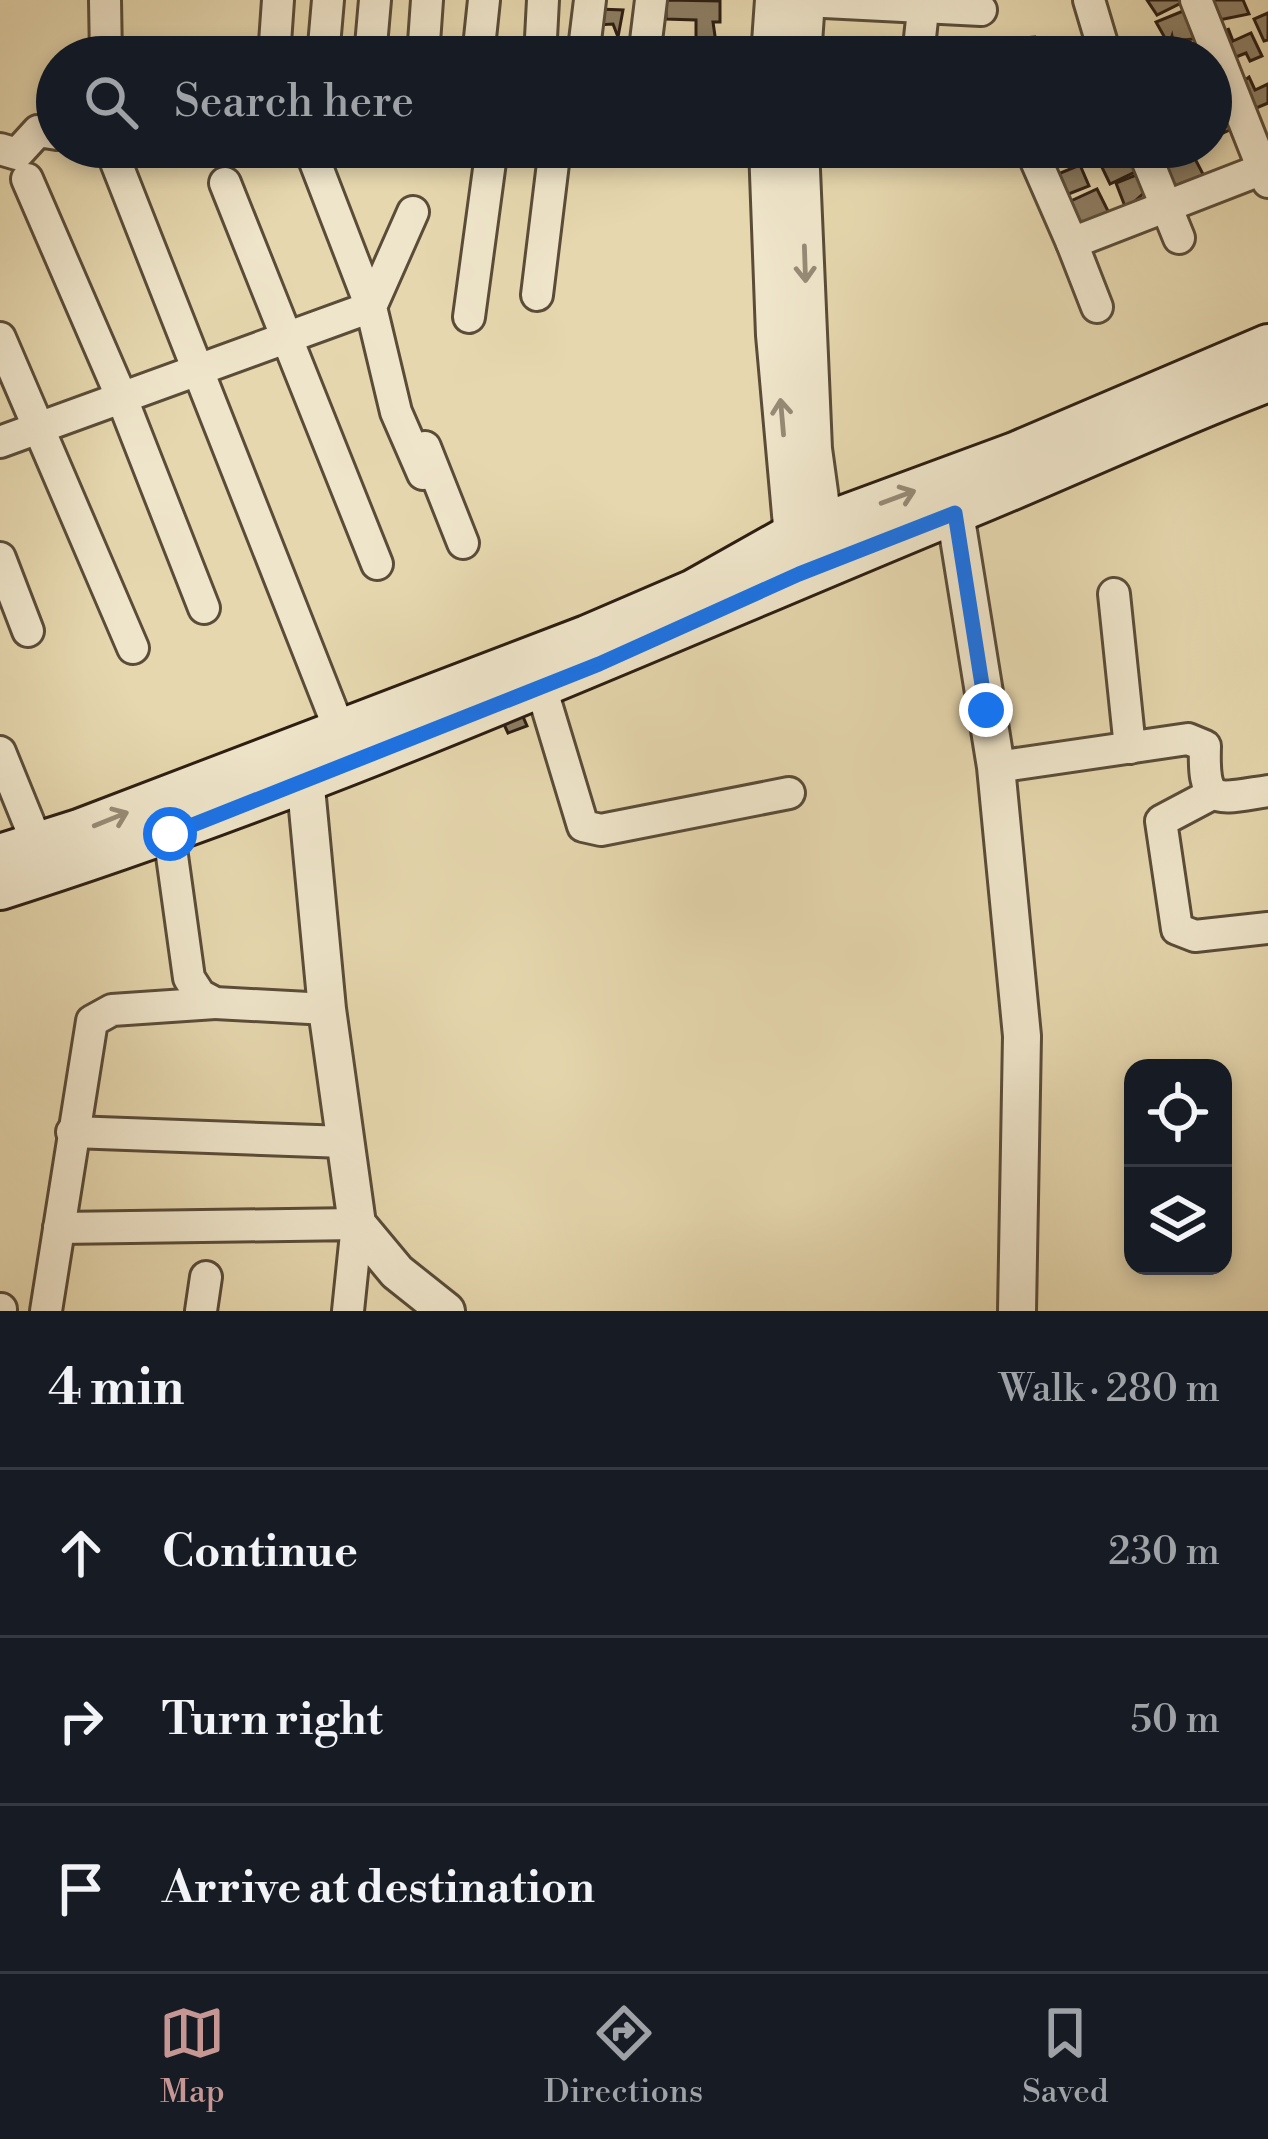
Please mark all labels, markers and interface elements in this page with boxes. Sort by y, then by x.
search box [36,36,1232,168]
icon: search [78,69,144,135]
text: Search here [174,74,414,131]
one-way arrow [793,244,816,283]
one-way arrow [771,398,794,437]
one-way arrow [879,485,916,506]
route end [959,683,1013,737]
one-way arrow [91,807,128,828]
route start [143,807,197,861]
map controls [1124,1059,1232,1275]
button: locate [1124,1059,1232,1167]
button: layers [1124,1167,1232,1275]
text: 4 min [48,1357,184,1421]
text: Walk · 280 m [999,1365,1220,1414]
icon: ahead [48,1520,114,1586]
text: Continue [162,1524,358,1581]
text: 230 m [1108,1528,1220,1577]
icon: right [48,1688,114,1754]
text: Turn right [162,1692,383,1749]
text: 50 m [1130,1696,1220,1745]
icon: arrive [48,1856,114,1922]
text: Arrive at destination [162,1860,595,1917]
tab: Map [159,2000,225,2113]
tab: Directions [544,2000,703,2113]
tab: Saved [1022,2000,1109,2113]

